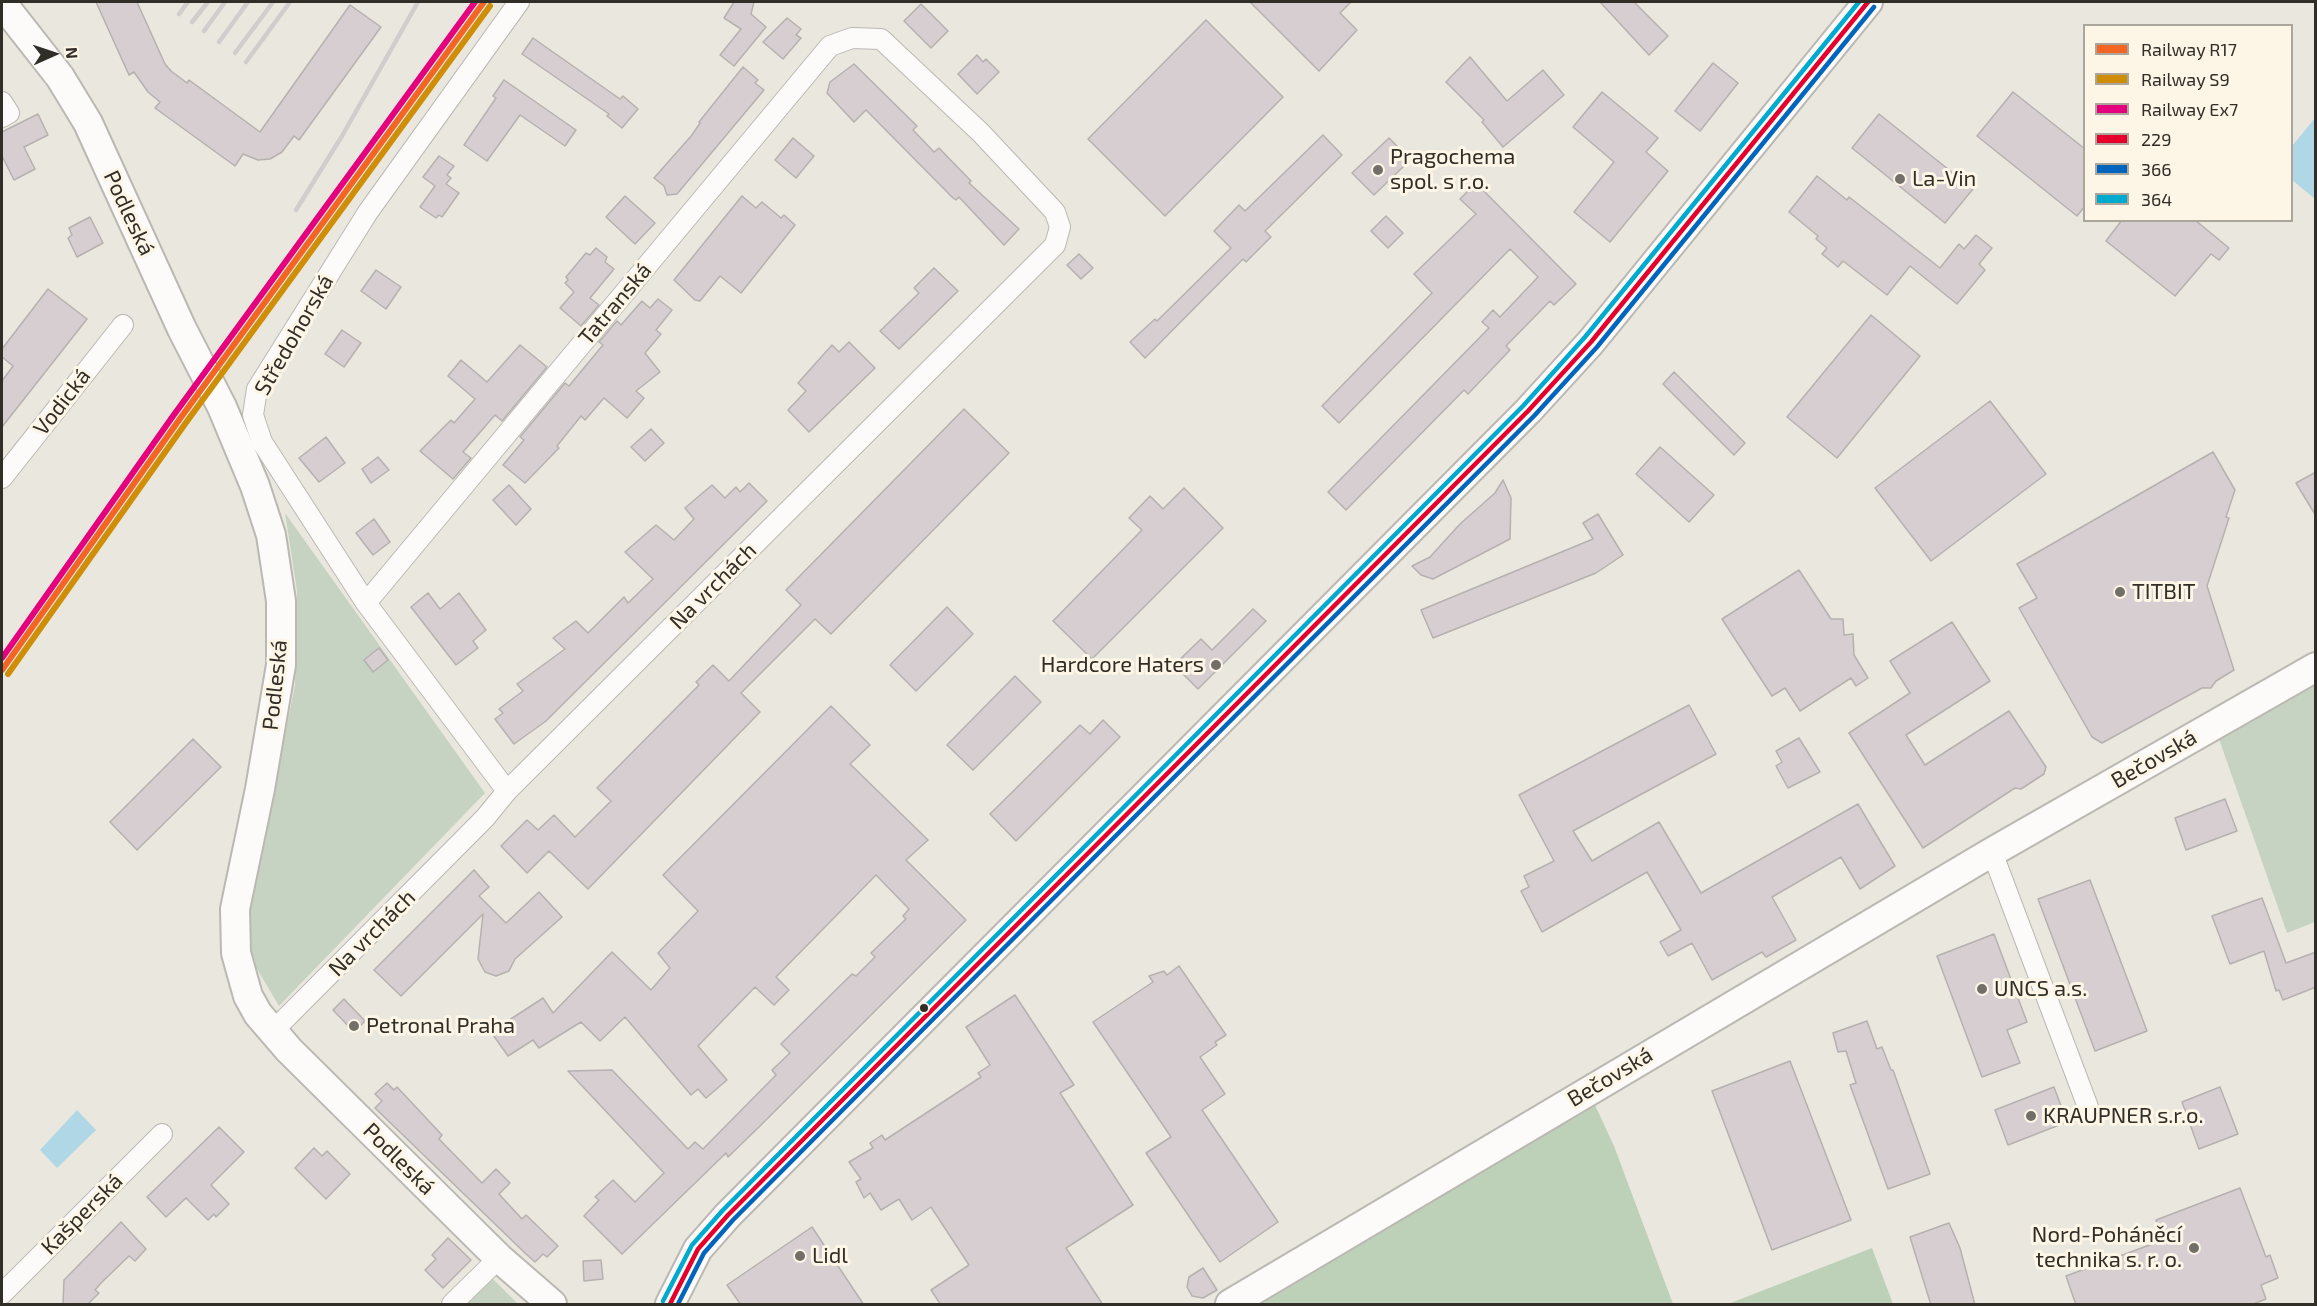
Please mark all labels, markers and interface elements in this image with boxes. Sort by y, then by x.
north arrow [24,24,84,84]
legend [2083,24,2293,222]
text: Railway R17 [2141,38,2237,60]
text: N [63,47,82,59]
text: Railway S9 [2141,68,2230,90]
text: Railway Ex7 [2141,98,2238,120]
text: 229 [2141,128,2172,150]
place label: Pragochema spol. s r.o. [1390,144,1515,196]
text: 366 [2141,158,2172,180]
marker: Pragochema spol. s r.o. [1371,163,1385,177]
street label: Podleská [98,166,160,260]
place label: La-Vin [1912,166,1976,192]
marker: La-Vin [1893,172,1907,186]
text: 364 [2141,188,2172,210]
street label: Tatranská [573,257,657,351]
street label: Středohorská [249,270,339,400]
street label: Vodická [28,363,96,441]
street label: Na vrchách [664,537,762,635]
place label: TITBIT [2132,579,2196,605]
marker: TITBIT [2113,585,2127,599]
street label: Podleská [257,638,293,732]
place label: Hardcore Haters [1041,652,1204,678]
marker: Hardcore Haters [1209,658,1223,672]
street label: Bečovská [2106,724,2202,794]
street label: Na vrchách [323,884,421,982]
place label: UNCS a.s. [1994,976,2087,1002]
marker: UNCS a.s. [1975,982,1989,996]
unlabelled marker [918,1002,930,1014]
place label: Petronal Praha [366,1013,515,1039]
marker: Petronal Praha [347,1019,361,1033]
street label: Bečovská [1563,1041,1657,1113]
place label: KRAUPNER s.r.o. [2043,1103,2204,1129]
marker: KRAUPNER s.r.o. [2024,1109,2038,1123]
street label: Podleská [358,1118,440,1200]
street label: Kašperská [36,1168,128,1260]
place label: Nord-Poháněcí technika s. r. o. [2032,1222,2182,1274]
marker: Nord-Poháněcí technika s. r. o. [2187,1241,2201,1255]
place label: Lidl [812,1243,848,1269]
marker: Lidl [793,1249,807,1263]

